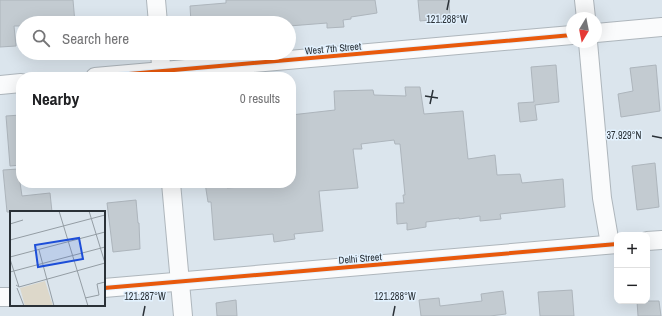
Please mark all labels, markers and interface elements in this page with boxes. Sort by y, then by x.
north arrow [566,12,602,48]
text: 121.288°W [426,13,468,26]
search box [16,16,296,60]
icon: search [30,27,52,49]
text: Search here [62,28,129,49]
street label: West 7th Street [304,40,362,57]
text: Nearby [32,87,79,110]
text: 0 results [240,90,280,107]
text: 37.929°N [607,129,642,142]
inset map [10,211,105,306]
map controls [614,232,650,304]
button: + [614,232,650,268]
street label: Delhi Street [338,250,383,267]
button: − [614,268,650,304]
text: 121.287°W [124,290,166,303]
text: 121.288°W [374,290,416,303]

